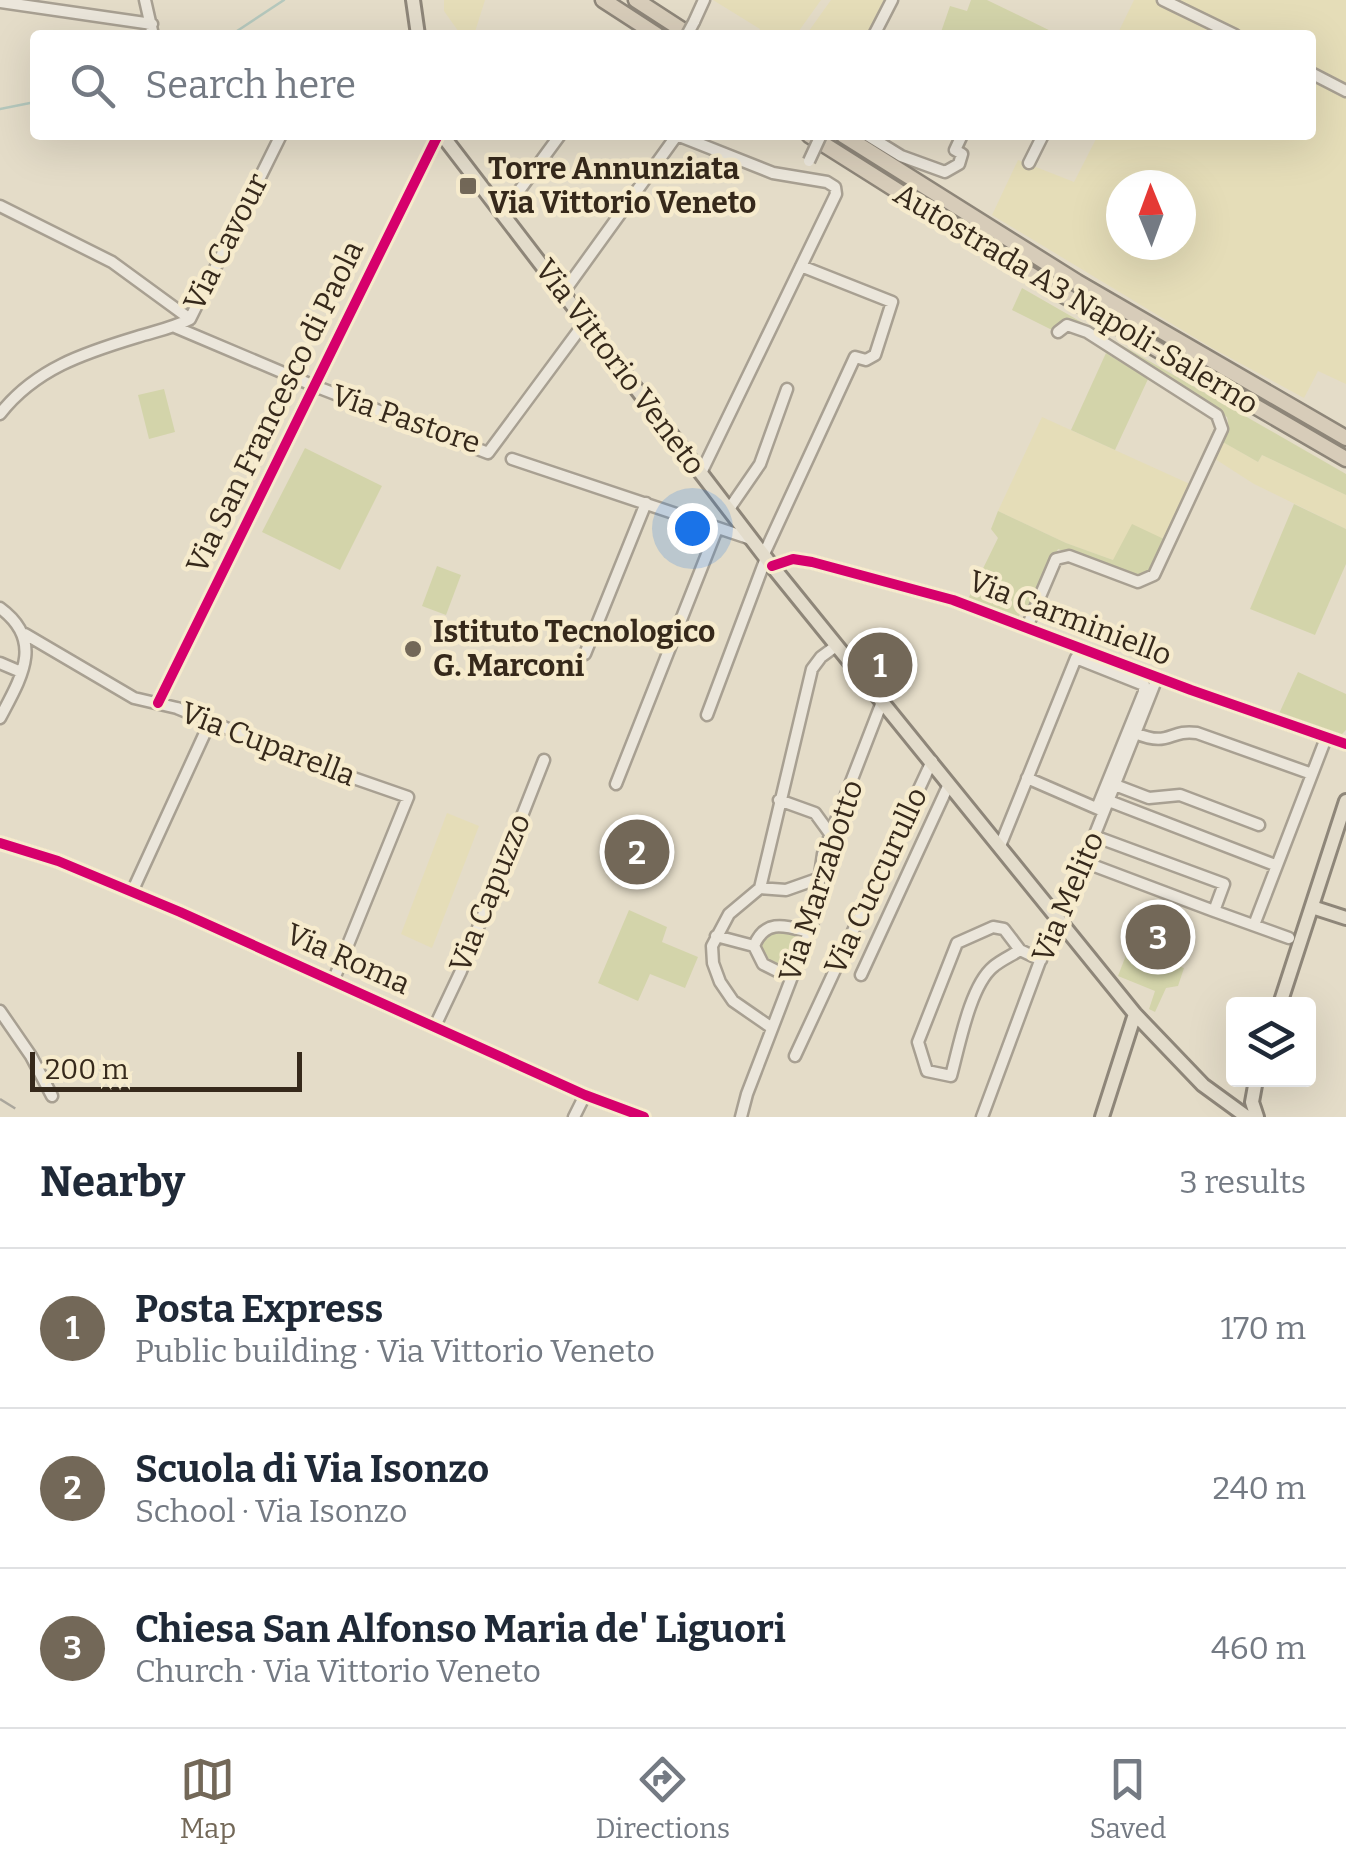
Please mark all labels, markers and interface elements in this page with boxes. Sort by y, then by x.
search box [30,30,1316,140]
icon: search [65,58,120,113]
text: Search here [145,62,356,108]
place label: Torre Annunziata Via Vittorio Veneto [488,151,756,221]
street label: Via Cavour [176,167,276,317]
north arrow [1106,170,1196,260]
marker: Torre Annunziata Via Vittorio Veneto [457,175,479,197]
street label: Autostrada A3 Napoli-Salerno [887,176,1265,422]
street label: Via San Francesco di Paola [179,235,371,579]
street label: Via Vittorio Veneto [527,252,713,482]
street label: Via Pastore [327,377,485,461]
your location [667,503,718,554]
street label: Via Carminiello [963,563,1177,673]
place label: Istituto Tecnologico G. Marconi [433,614,715,684]
pin: 1 [848,628,912,702]
marker: Istituto Tecnologico G. Marconi [402,638,424,660]
street label: Via Cuparella [176,694,360,794]
street label: Via Marzabotto [771,775,871,987]
street label: Via Cuccurullo [817,782,935,980]
street label: Via Capuzzo [442,808,538,978]
pin: 2 [604,814,670,890]
street label: Via Melito [1024,826,1112,968]
pin: 3 [1126,900,1190,974]
street label: Via Roma [280,916,416,1002]
map controls [1226,997,1316,1087]
button: layers [1226,997,1316,1087]
scale bar [30,1047,302,1092]
text: 200 m [45,1053,128,1086]
text: Nearby [40,1157,185,1207]
text: 3 results [1180,1163,1306,1201]
text: Posta Express [135,1286,383,1332]
text: 1 [66,1309,79,1347]
text: 170 m [1220,1309,1306,1347]
text: Public building · Via Vittorio Veneto [135,1332,655,1370]
text: Scuola di Via Isonzo [135,1446,489,1492]
text: 2 [63,1469,82,1507]
text: 240 m [1212,1469,1306,1507]
text: School · Via Isonzo [135,1492,407,1530]
text: Chiesa San Alfonso Maria de' Liguori [135,1606,786,1652]
text: 3 [63,1629,82,1667]
text: 460 m [1211,1629,1306,1667]
text: Church · Via Vittorio Veneto [135,1652,541,1690]
tab: Map [180,1752,236,1845]
tab: Directions [595,1752,730,1845]
tab: Saved [1089,1752,1166,1845]

